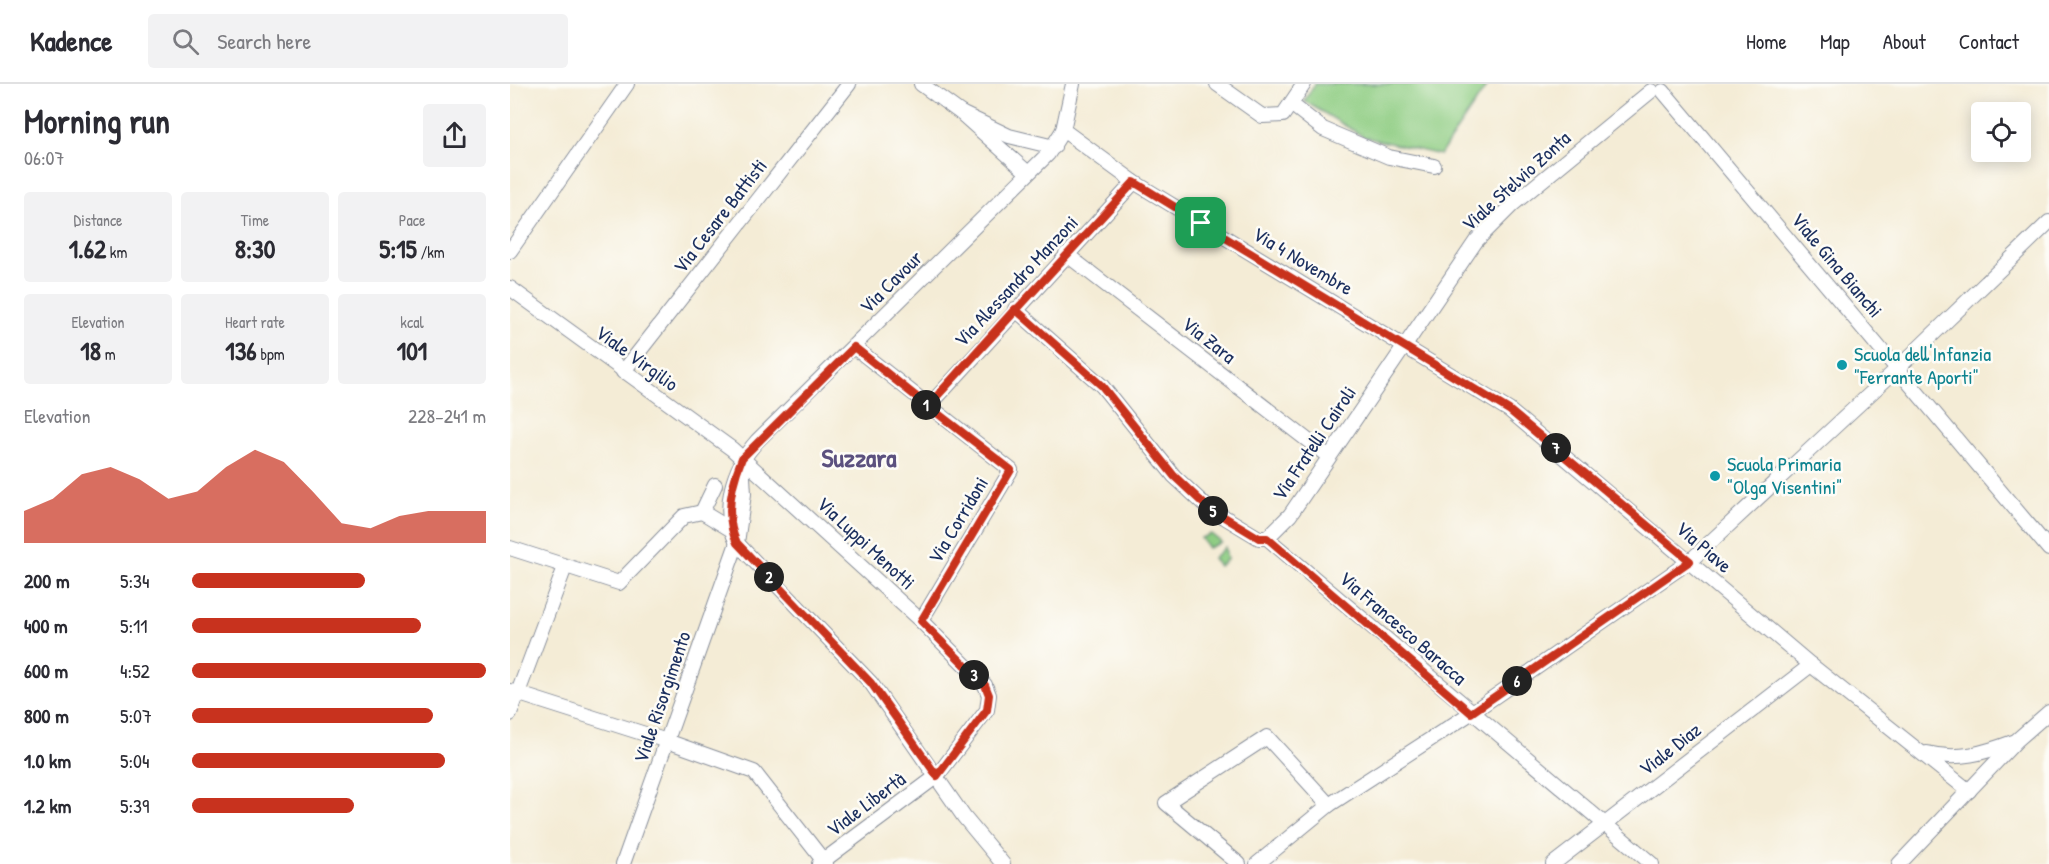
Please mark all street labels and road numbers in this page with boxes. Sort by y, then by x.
street label: Viale Stelvio Zonta [1455,124,1576,237]
street label: Via Cesare Battisti [666,153,773,278]
street label: Viale Gina Bianchi [1786,207,1889,323]
street label: Via Alessandro Manzoni [948,209,1084,352]
street label: Via 4 Novembre [1248,220,1358,301]
street label: Via Cavour [853,244,928,319]
street label: Via Zara [1177,310,1242,369]
street label: Viale Virgilio [590,318,684,397]
street label: Via Fratelli Cairoli [1265,380,1362,505]
street label: Via Corridoni [921,471,994,568]
street label: Via Luppi Menotti [811,490,921,595]
street label: Via Piave [1671,515,1738,579]
street label: Via Francesco Baracca [1334,565,1473,691]
street label: Viale Risorgimento [626,627,697,766]
street label: Viale Diaz [1633,716,1707,781]
street label: Viale Libertà [821,765,911,842]

